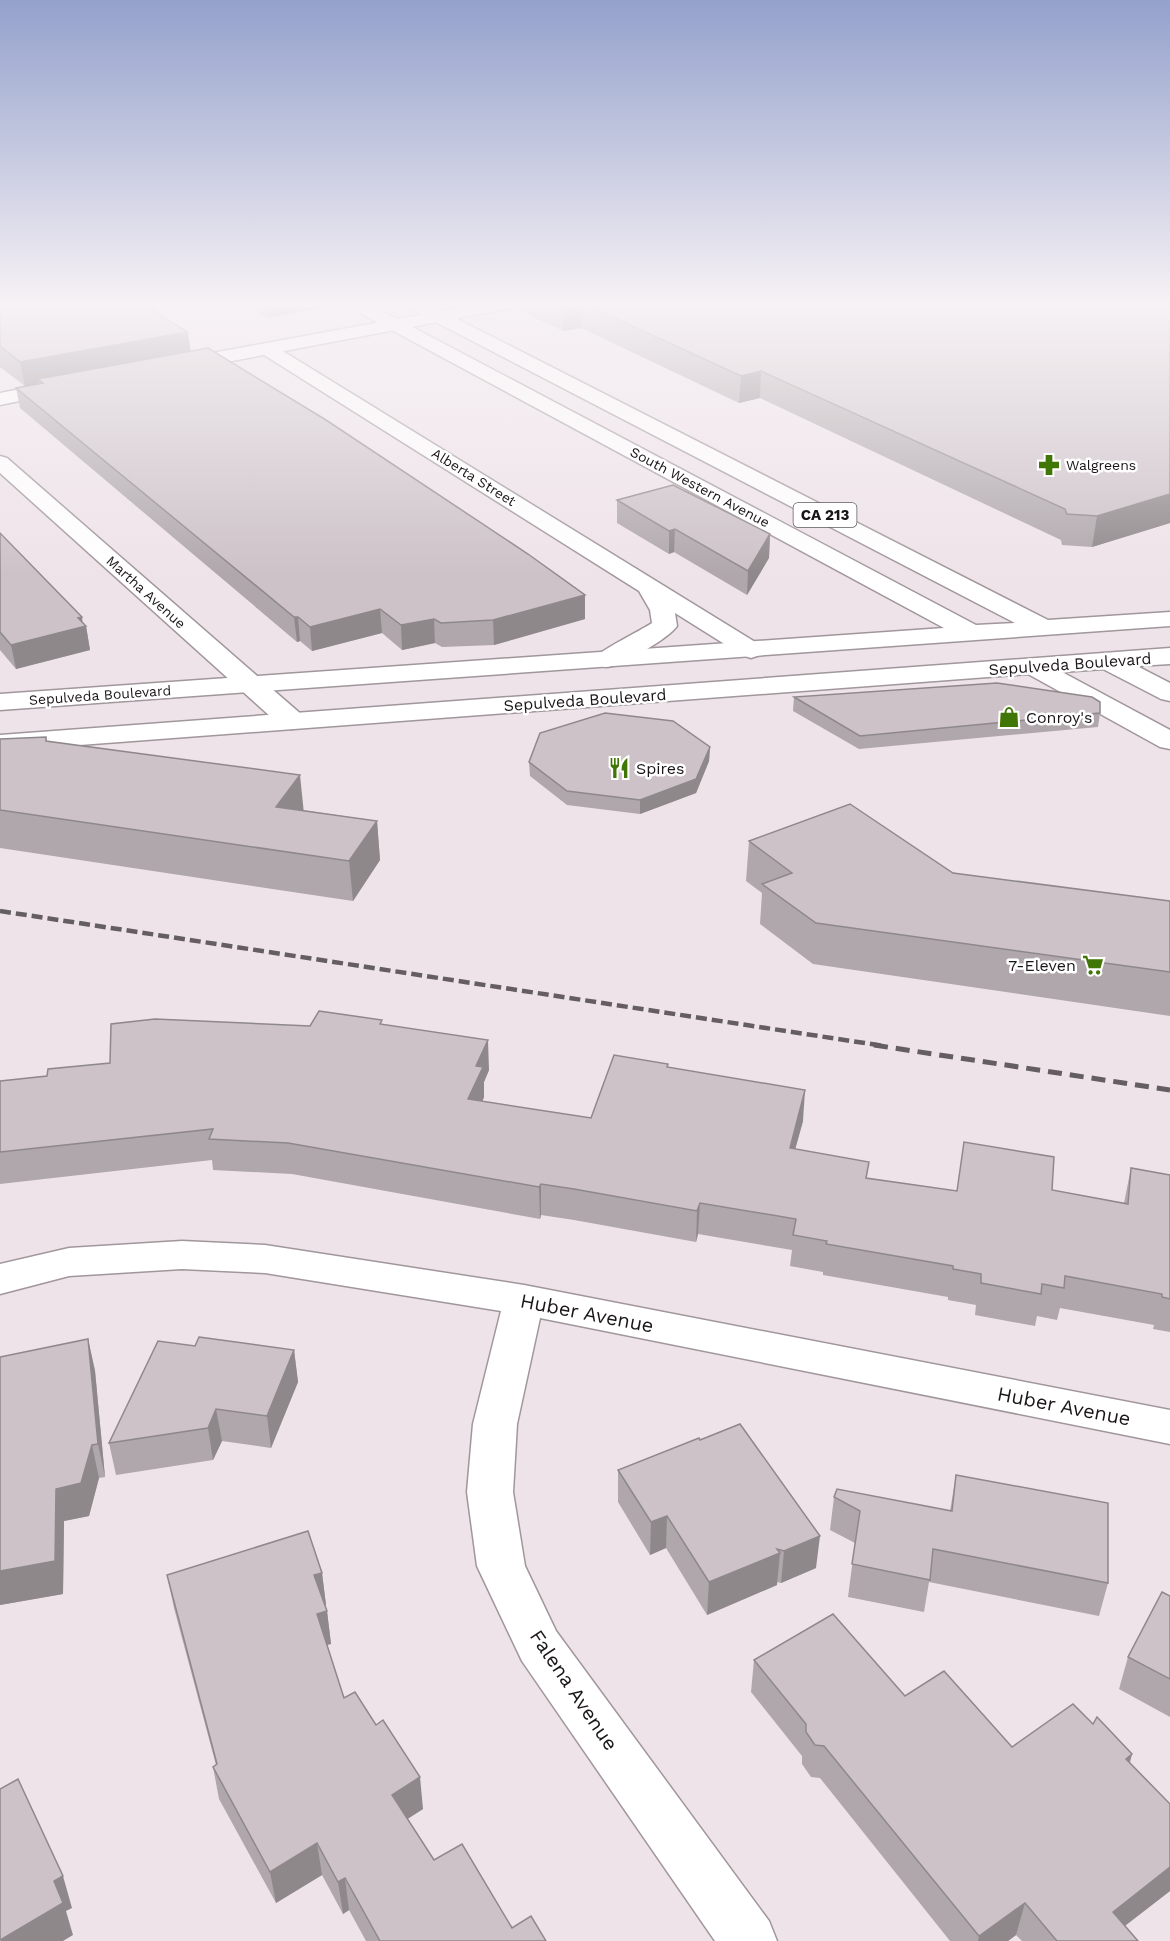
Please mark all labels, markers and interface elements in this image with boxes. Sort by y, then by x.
street label: South Western Avenue [628,443,772,531]
street label: Alberta Street [429,445,519,509]
pharmacy icon: Walgreens [1037,453,1061,477]
place label: Walgreens [1066,457,1136,473]
road number: CA 213 [794,503,856,527]
street label: Martha Avenue [103,552,189,632]
street label: Sepulveda Boulevard [988,649,1152,679]
street label: Sepulveda Boulevard [28,682,172,708]
street label: Sepulveda Boulevard [503,685,667,715]
shop icon: Conroy's [997,705,1021,729]
place label: Conroy's [1026,708,1092,727]
restaurant icon: Spires [607,756,631,780]
place label: Spires [636,759,684,778]
supermarket icon: 7-Eleven [1081,953,1105,977]
place label: 7-Eleven [1008,956,1076,975]
street label: Huber Avenue [518,1288,656,1338]
street label: Huber Avenue [995,1381,1133,1431]
street label: Falena Avenue [525,1625,623,1755]

